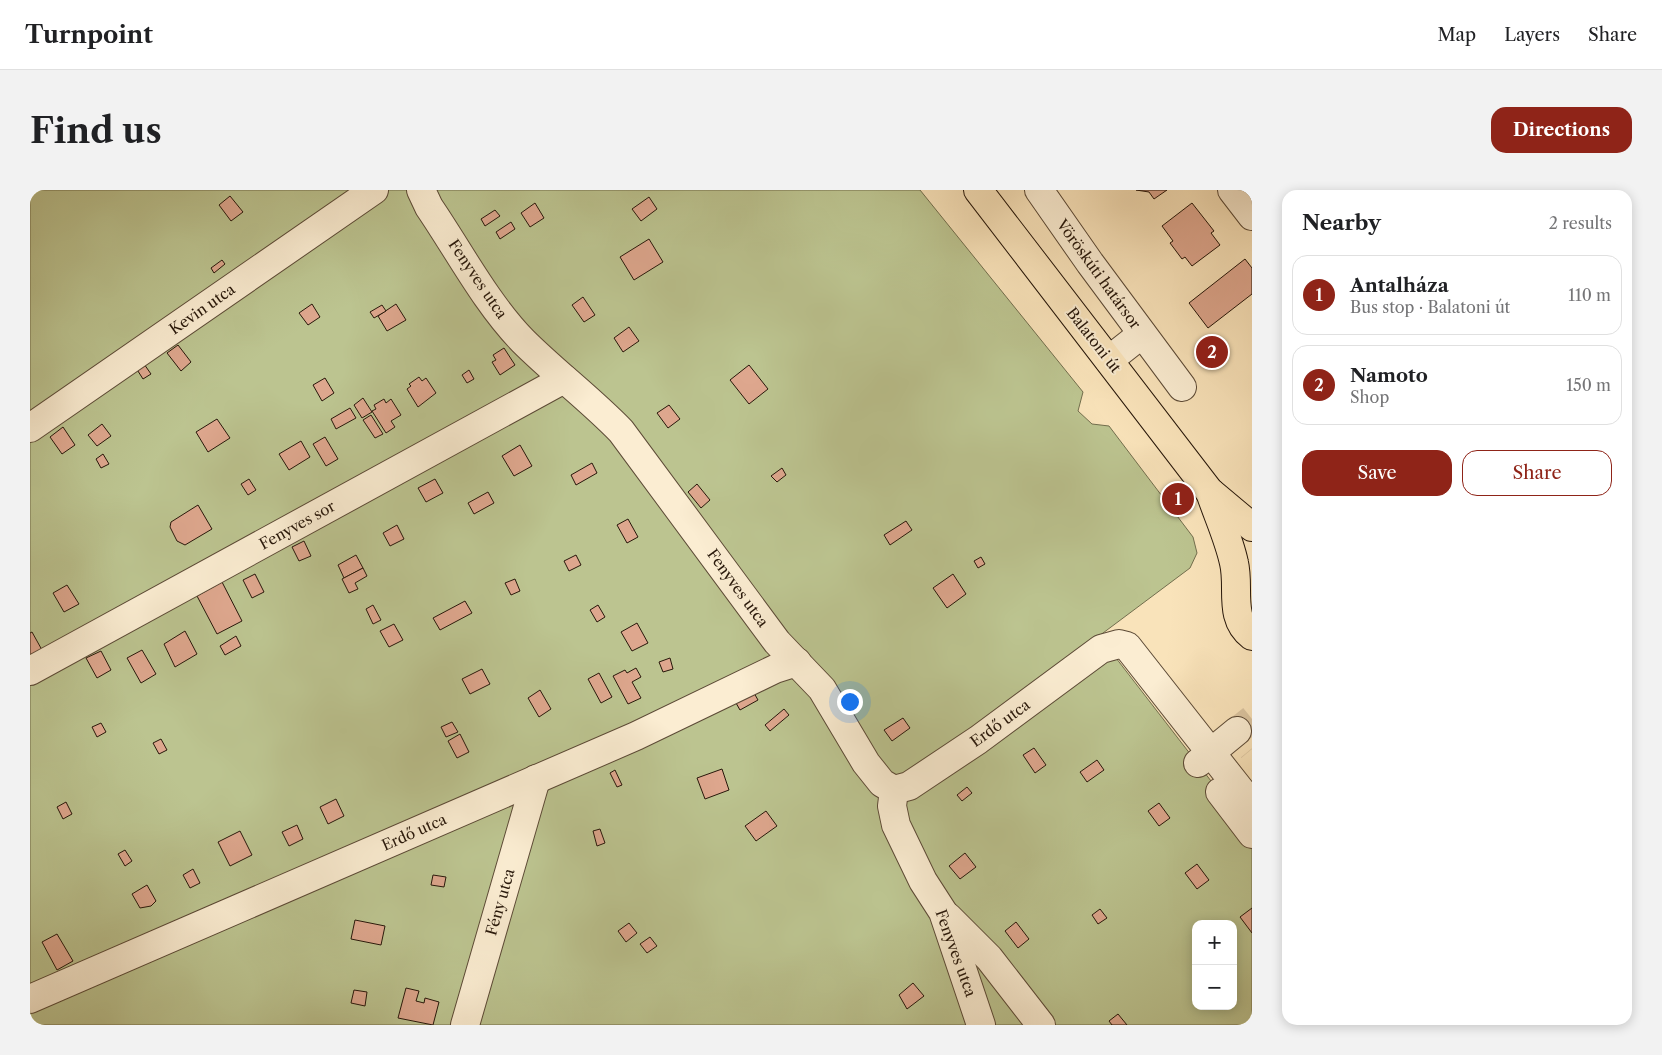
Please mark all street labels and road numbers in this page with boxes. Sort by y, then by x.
street label: Vöröskúti határsor [1052,215,1146,333]
street label: Fenyves utca [444,236,512,322]
street label: Kevin utca [166,279,239,339]
street label: Balatoni út [1063,304,1126,377]
street label: Fenyves sor [256,496,339,554]
street label: Fenyves utca [703,545,773,631]
street label: Erdő utca [966,695,1034,751]
street label: Erdő utca [379,809,450,855]
street label: Fény utca [481,866,519,938]
street label: Fenyves utca [931,907,981,999]

